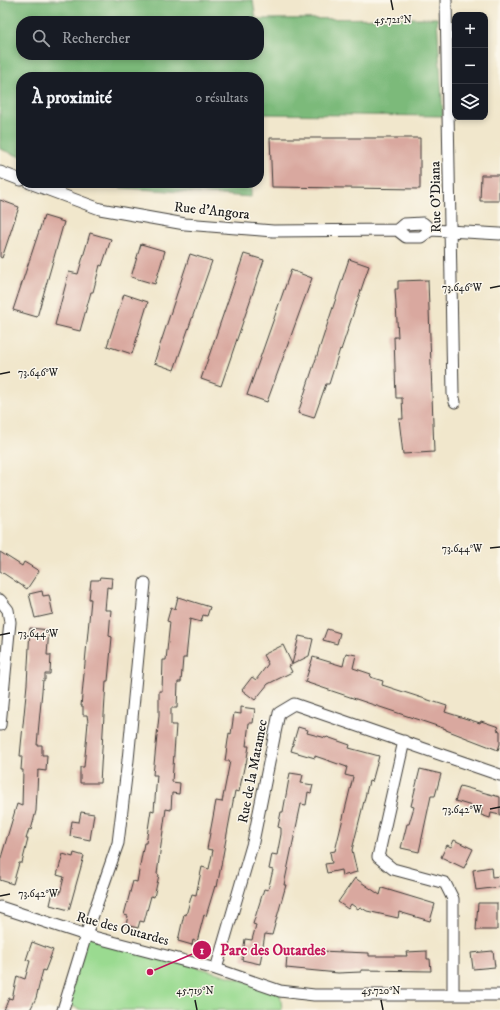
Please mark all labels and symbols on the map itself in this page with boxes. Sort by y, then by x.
text: 45.721°N [374,14,412,26]
street label: Rue O'Diana [426,161,446,233]
street label: Rue d'Angora [173,198,251,224]
text: 73.646°W [442,282,483,294]
text: 73.646°W [18,367,59,379]
text: 73.644°W [442,543,483,555]
text: 73.644°W [18,628,59,640]
street label: Rue de la Matamec [234,718,272,825]
text: 73.642°W [442,804,483,816]
text: 73.642°W [18,888,59,900]
street label: Rue des Outardes [75,908,171,950]
callout: Parc des Outardes [192,936,333,963]
text: Parc des Outardes [220,941,326,960]
text: 1 [200,943,205,958]
text: 45.719°N [176,985,214,997]
text: 45.720°N [361,985,401,997]

